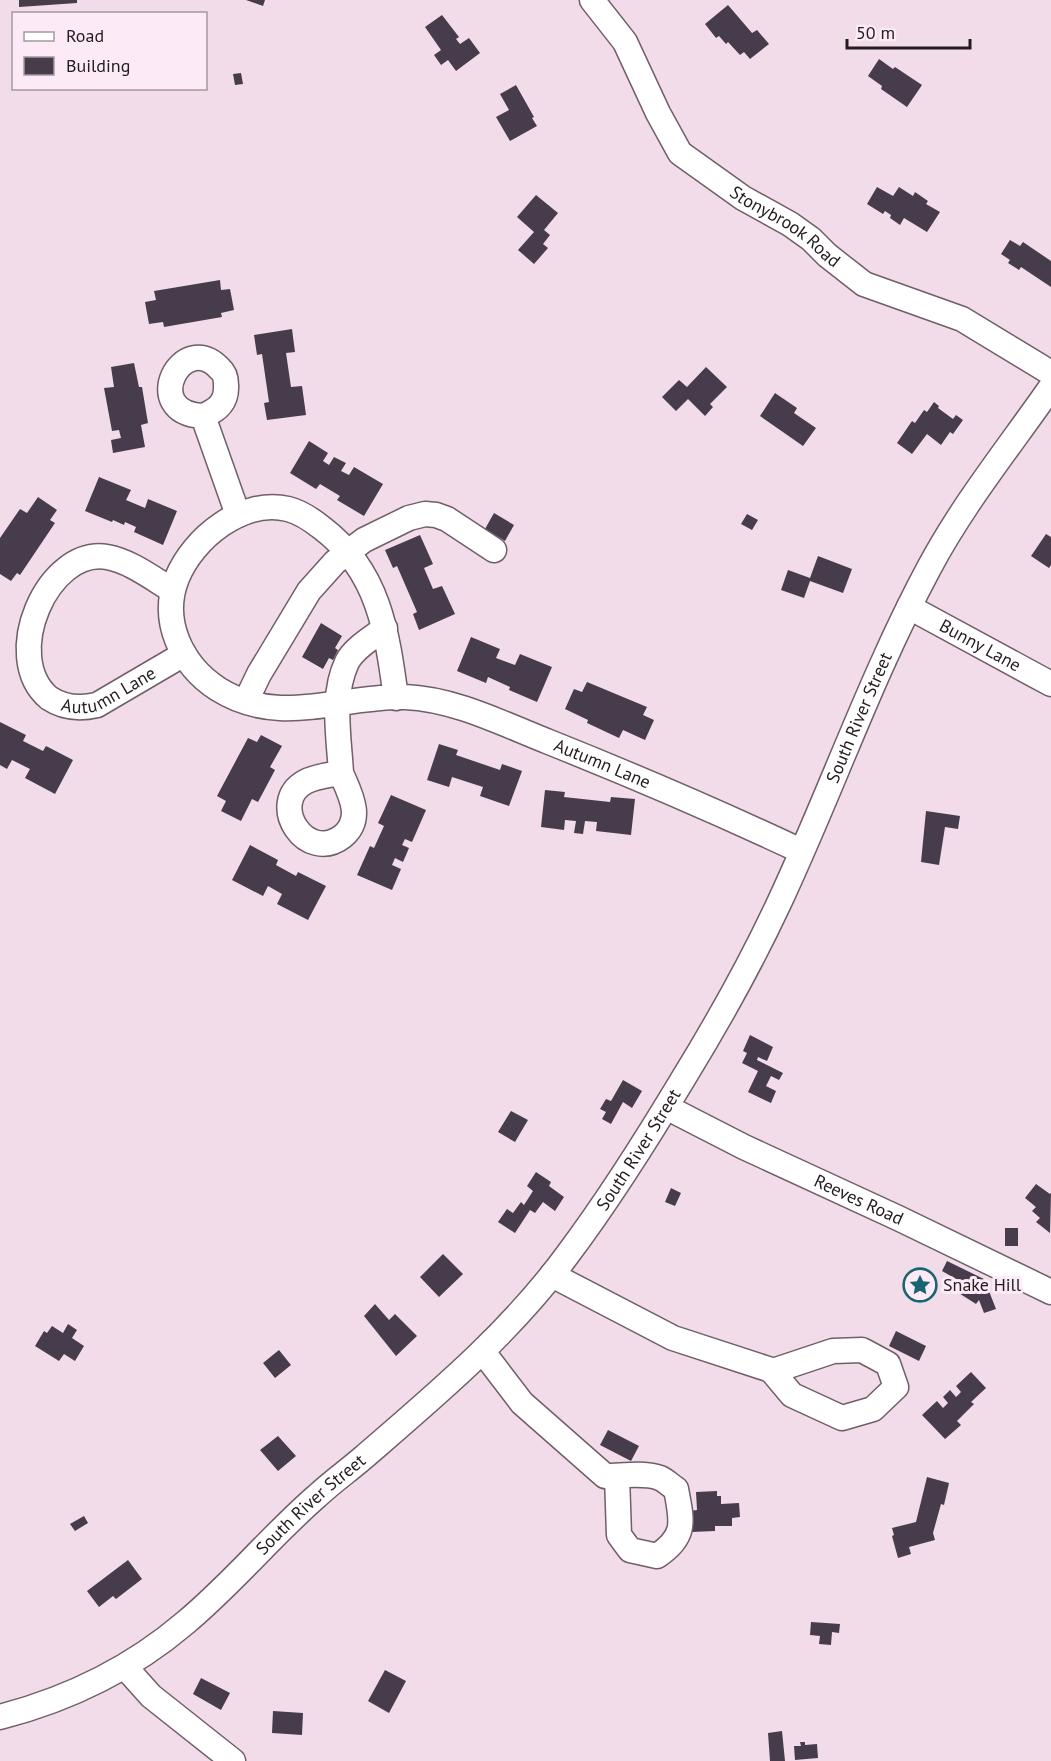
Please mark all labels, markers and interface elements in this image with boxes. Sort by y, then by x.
legend [12,12,207,90]
scale bar [847,12,970,50]
text: 50 m [856,21,895,44]
text: Road [66,24,104,47]
text: Building [66,54,130,77]
street label: Stonybrook Road [726,180,845,272]
street label: Bunny Lane [936,614,1025,677]
street label: South River Street [821,649,897,786]
street label: Autumn Lane [59,661,160,718]
street label: Autumn Lane [551,733,654,794]
street label: South River Street [591,1084,685,1215]
street label: Reeves Road [811,1169,907,1230]
place icon: Snake Hill [902,1267,938,1303]
place label: Snake Hill [943,1273,1022,1296]
street label: South River Street [251,1449,370,1560]

